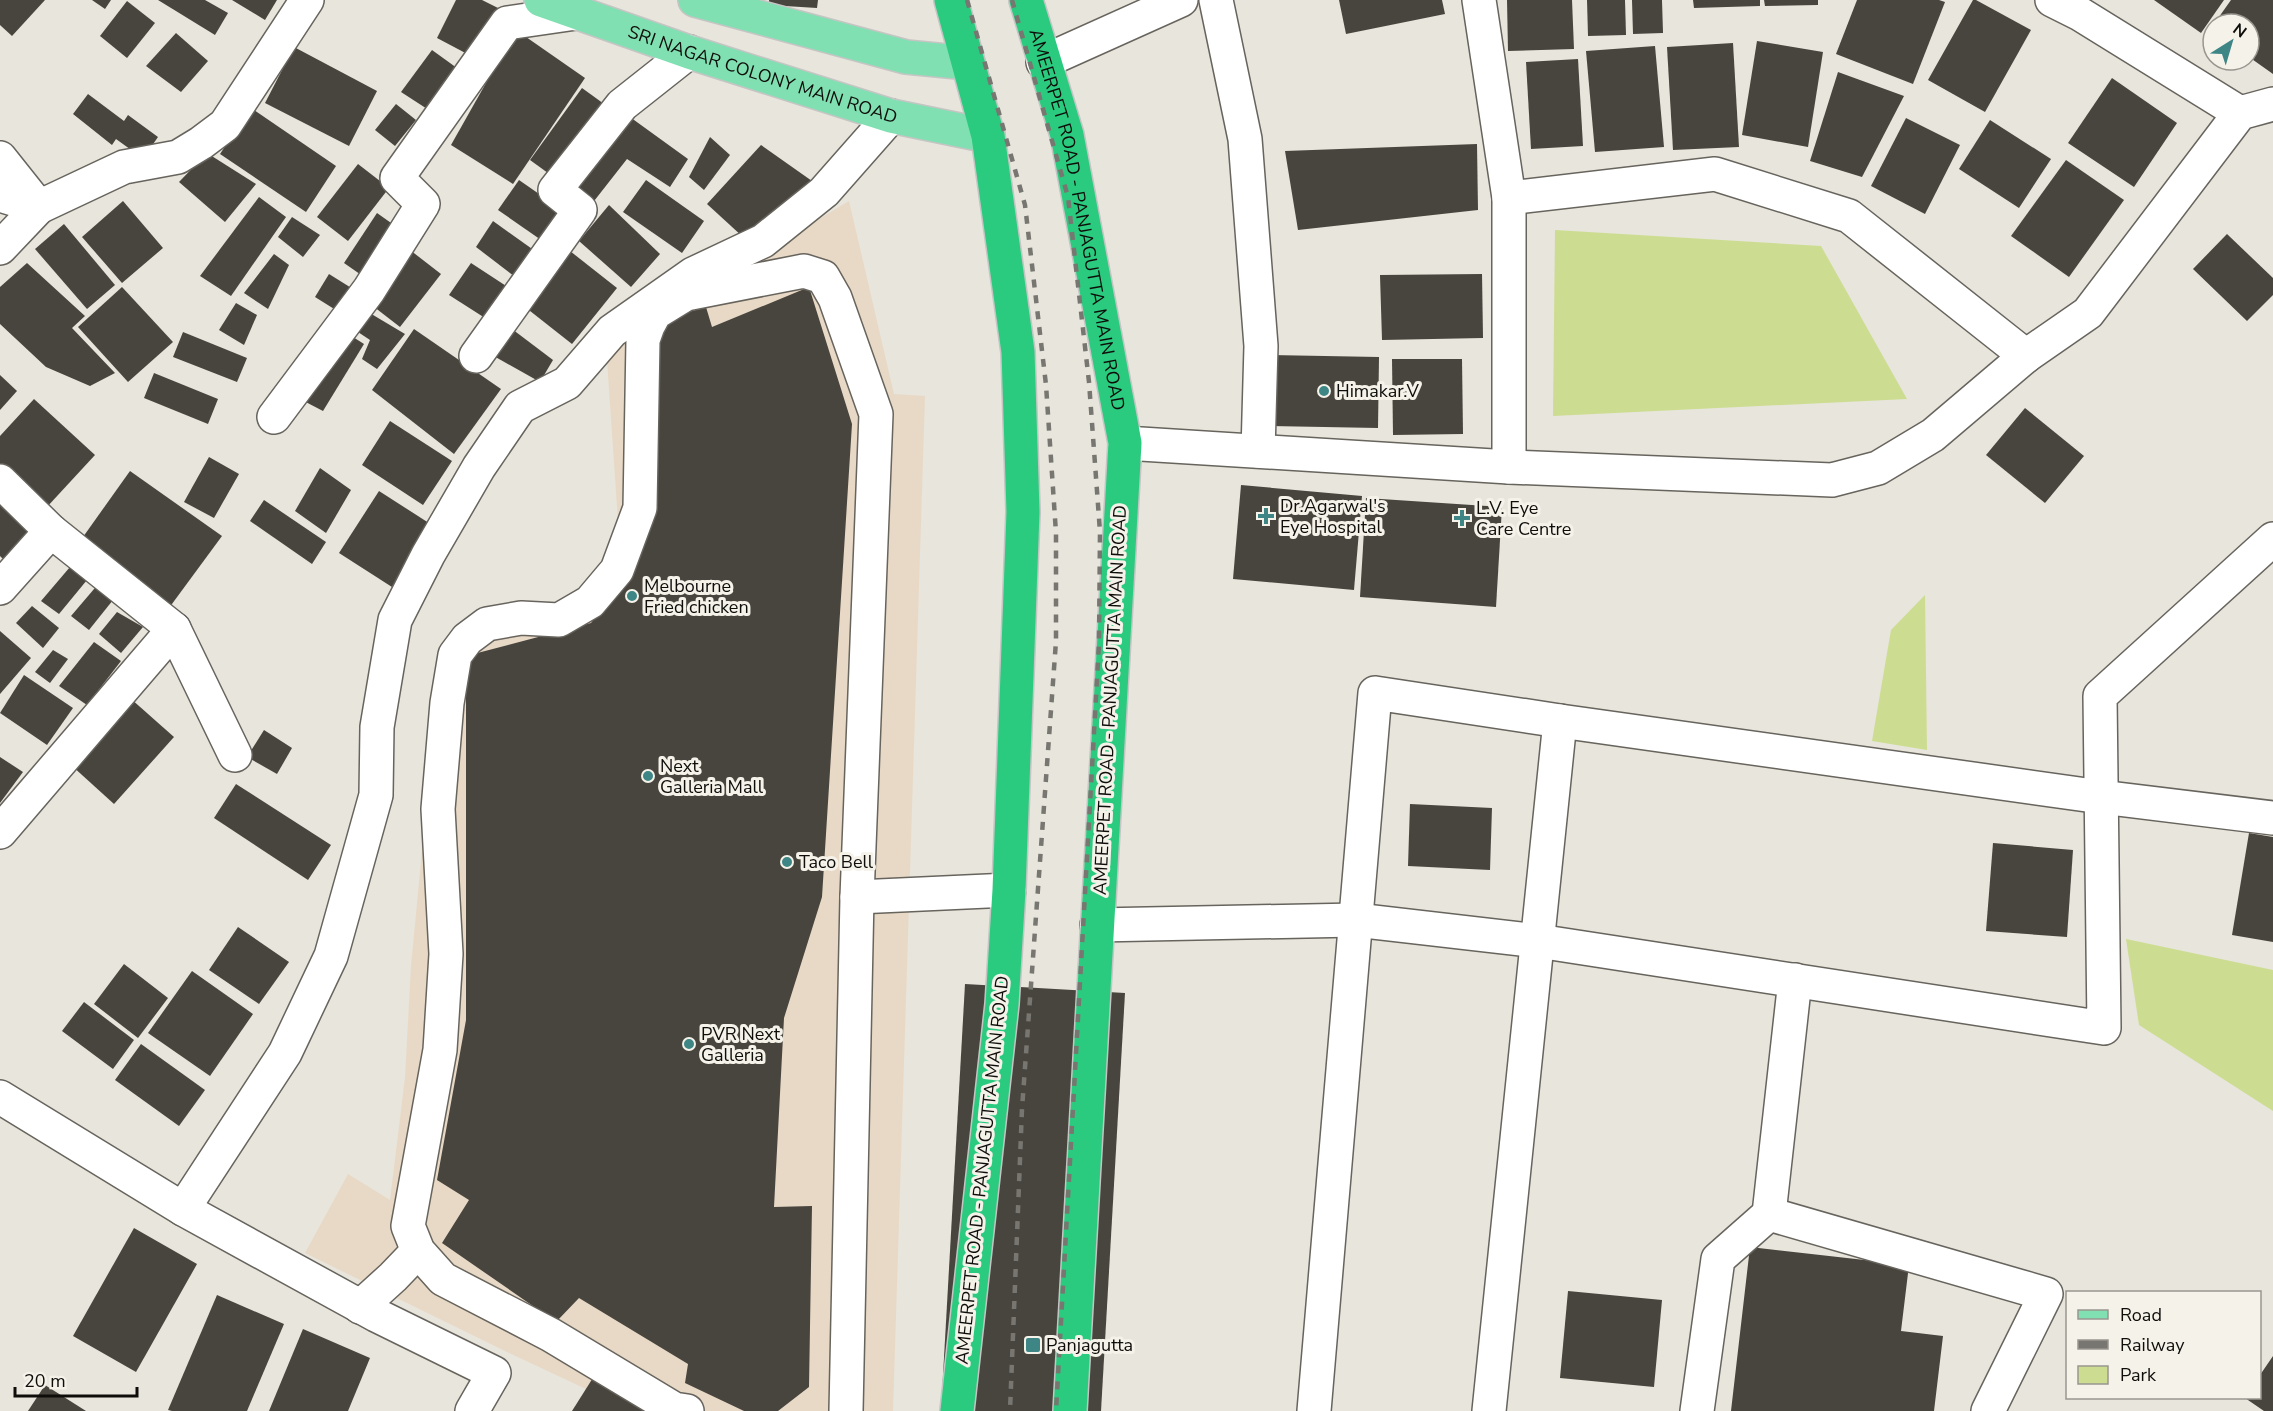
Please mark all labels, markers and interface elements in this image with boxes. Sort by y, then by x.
north arrow [2201,12,2261,72]
text: N [2228,18,2251,43]
street label: SRI NAGAR COLONY MAIN ROAD [625,20,900,129]
street label: AMEERPET ROAD - PANJAGUTTA MAIN ROAD [1023,26,1131,413]
place label: Himakar.V [1336,379,1419,403]
marker: Himakar.V [1317,384,1331,398]
place label: Dr.Agarwal's Eye Hospital [1280,494,1386,539]
place label: L.V. Eye Care Centre [1476,496,1571,541]
street label: AMEERPET ROAD - PANJAGUTTA MAIN ROAD [1088,504,1132,896]
marker: Dr.Agarwal's Eye Hospital [1257,507,1275,525]
marker: L.V. Eye Care Centre [1453,509,1471,527]
place label: Melbourne Fried chicken [644,574,749,619]
marker: Melbourne Fried chicken [625,589,639,603]
place label: Next Galleria Mall [660,754,764,799]
marker: Next Galleria Mall [641,769,655,783]
place label: Taco Bell [799,850,874,874]
marker: Taco Bell [780,855,794,869]
street label: AMEERPET ROAD - PANJAGUTTA MAIN ROAD [950,975,1014,1365]
place label: PVR Next Galleria [701,1022,781,1067]
marker: PVR Next Galleria [682,1037,696,1051]
legend [2066,1291,2261,1399]
text: Road [2120,1303,2162,1327]
place label: Panjagutta [1046,1333,1133,1357]
text: Railway [2120,1333,2185,1357]
marker: Panjagutta [1024,1336,1042,1354]
scale bar [15,1360,136,1398]
text: Park [2120,1363,2157,1387]
text: 20 m [24,1369,66,1393]

